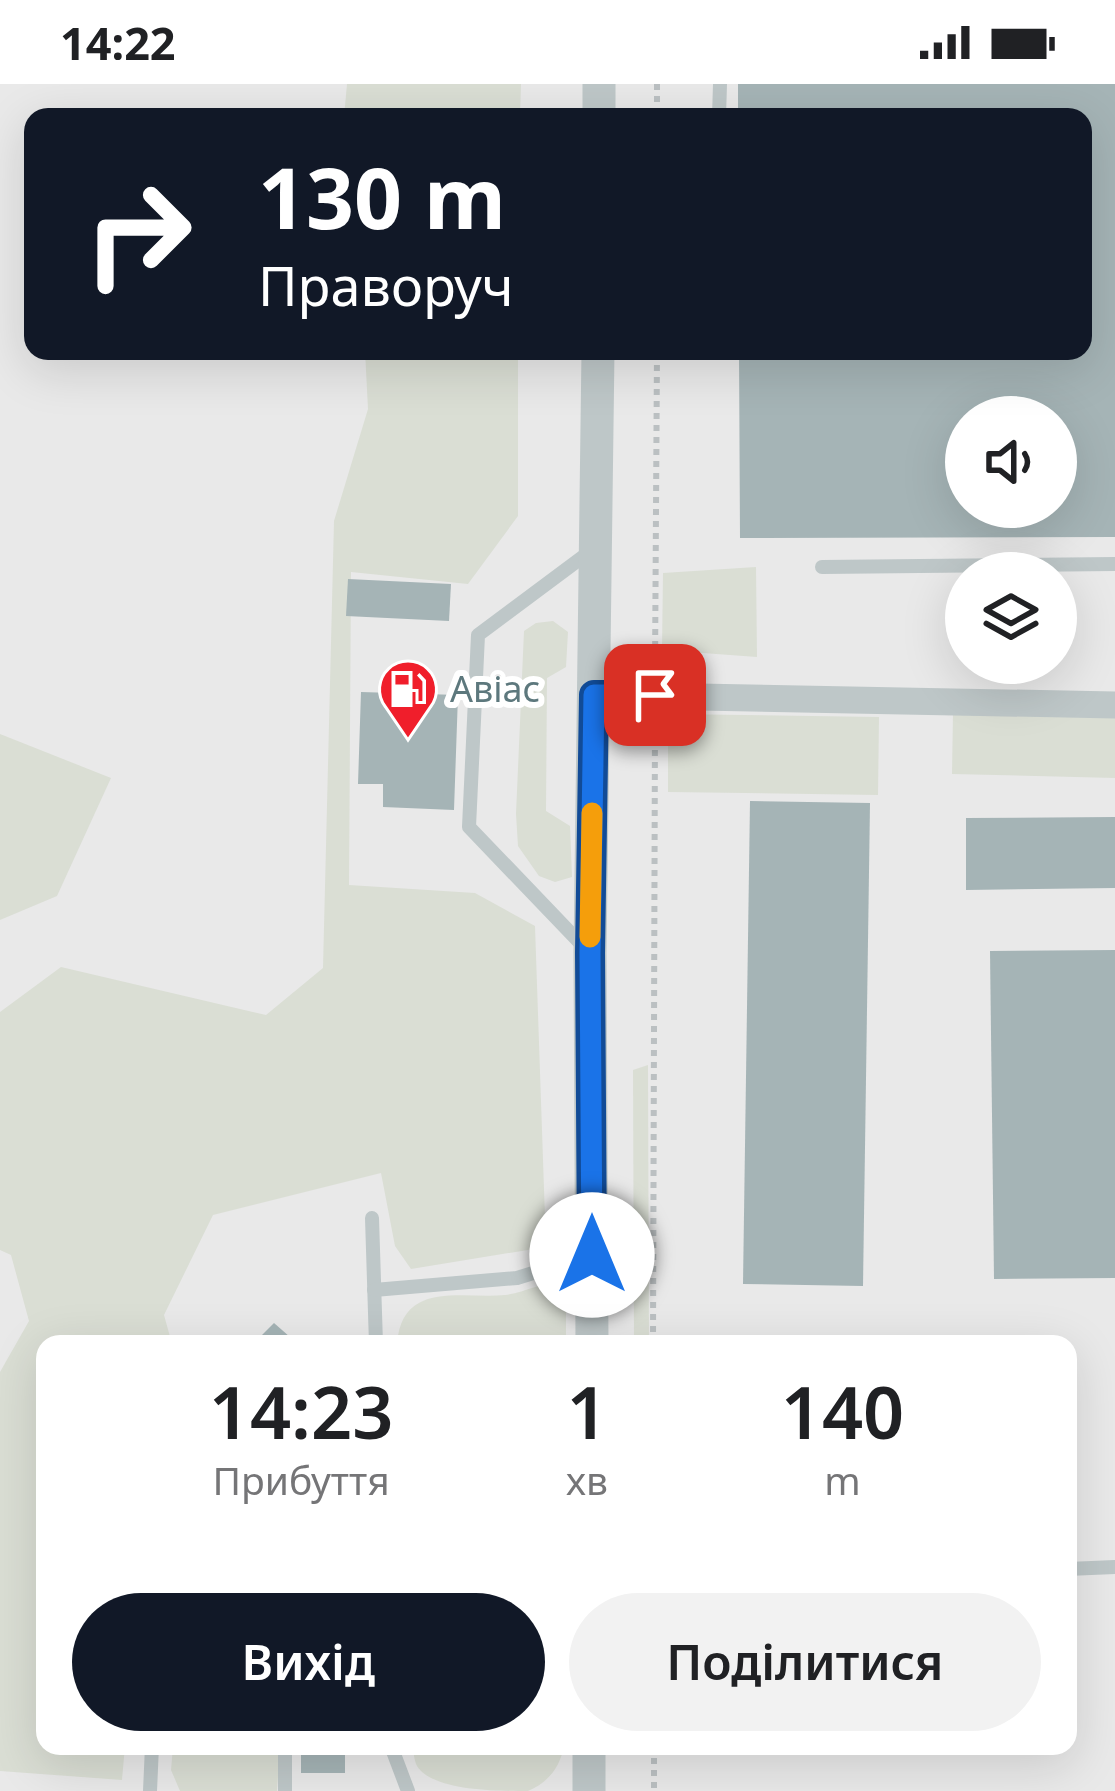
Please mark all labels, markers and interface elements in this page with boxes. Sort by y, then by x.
text: 14:22 [60,12,176,73]
text: 130 m [258,139,506,254]
icon: right [60,156,216,312]
text: Праворуч [258,248,513,322]
map controls [945,396,1077,684]
button: sound [945,396,1077,528]
button: layers [945,552,1077,684]
pin [604,644,706,746]
fuel station icon: Авіас [377,658,439,740]
icon: arrive [622,662,688,728]
place label: Авіас [450,664,540,713]
position arrow [529,1192,655,1318]
text: 14:23 [209,1362,393,1460]
text: 1 [566,1362,608,1460]
text: 140 [781,1362,904,1460]
text: Прибуття [212,1453,390,1506]
text: хв [566,1453,608,1506]
text: m [824,1453,861,1506]
button: Вихід [72,1593,545,1731]
button: Поділитися [569,1593,1041,1731]

